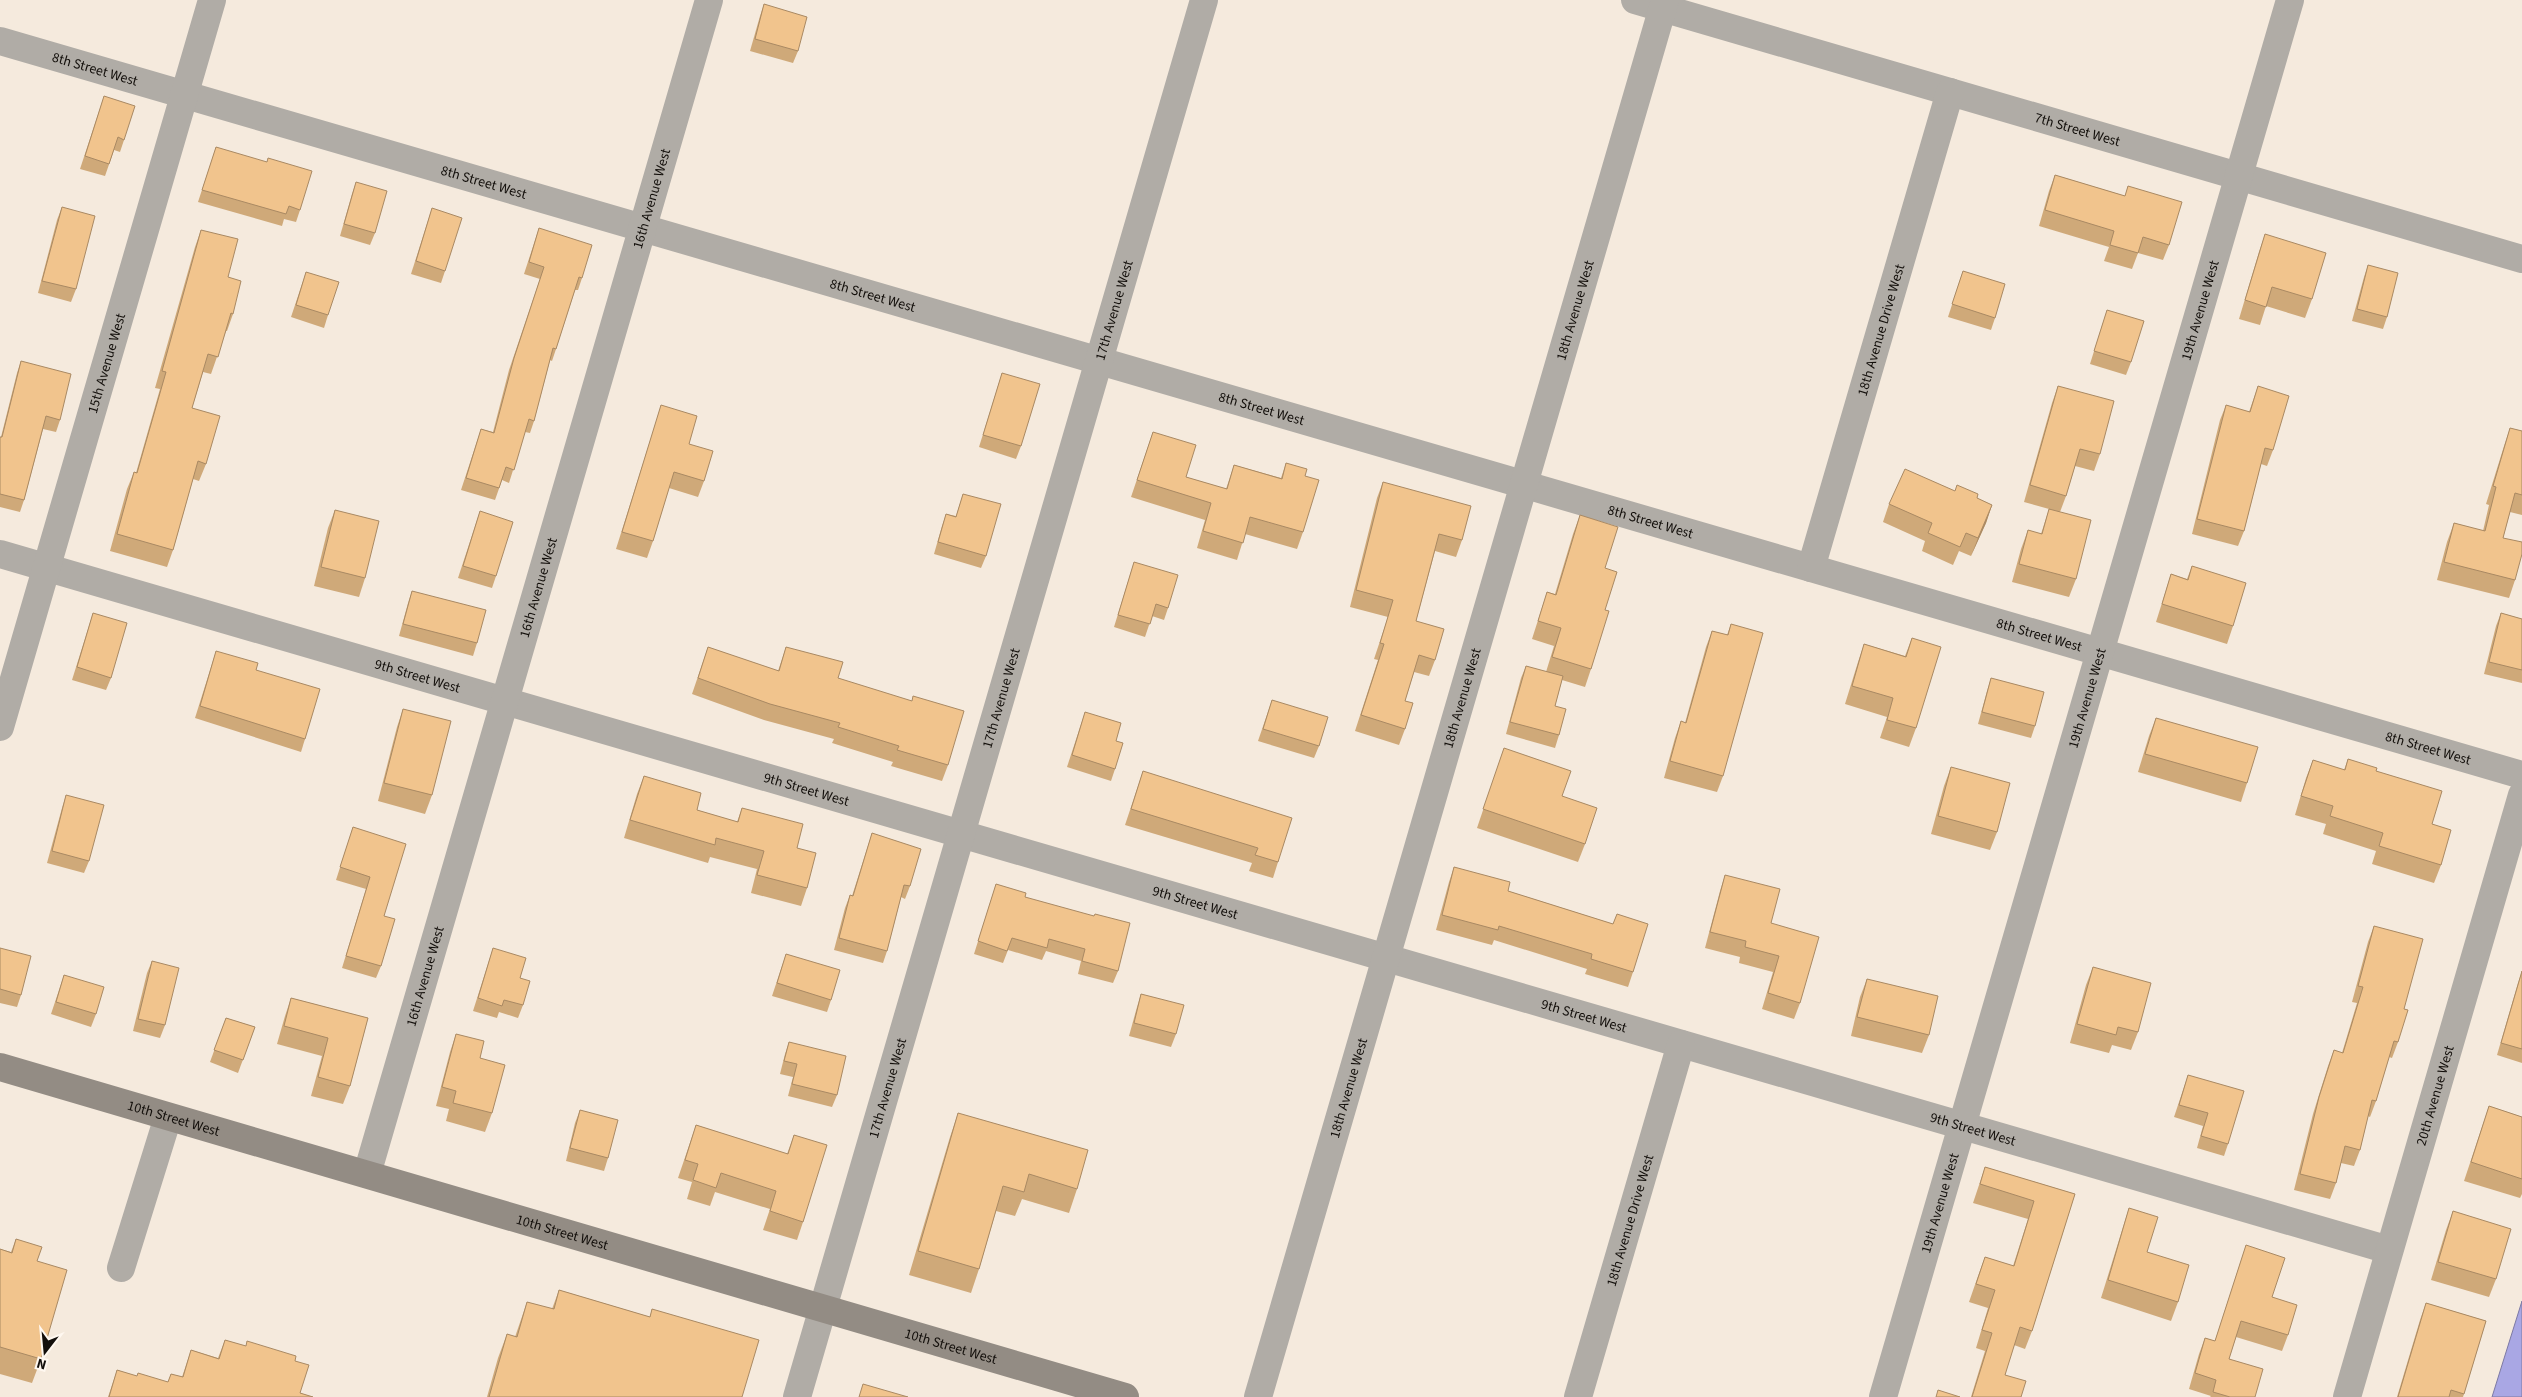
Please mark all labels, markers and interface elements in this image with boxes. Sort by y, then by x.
street label: 8th Street West [50,48,140,92]
street label: 7th Street West [2032,108,2123,152]
street label: 16th Avenue West [628,146,676,251]
street label: 8th Street West [438,161,529,205]
street label: 17th Avenue West [1091,258,1139,363]
street label: 18th Avenue West [1552,258,1600,363]
street label: 19th Avenue West [2177,258,2225,363]
street label: 18th Avenue Drive West [1853,262,1910,399]
street label: 8th Street West [827,274,918,318]
street label: 15th Avenue West [83,311,131,416]
street label: 8th Street West [1216,387,1307,431]
street label: 8th Street West [1605,500,1696,544]
street label: 16th Avenue West [515,535,563,640]
street label: 8th Street West [1994,614,2085,658]
street label: 17th Avenue West [978,646,1026,751]
street label: 18th Avenue West [1439,646,1487,751]
street label: 19th Avenue West [2064,646,2112,751]
street label: 9th Street West [372,655,463,699]
street label: 8th Street West [2383,727,2473,771]
street label: 9th Street West [761,768,852,812]
street label: 9th Street West [1150,881,1240,925]
street label: 16th Avenue West [402,924,450,1029]
street label: 9th Street West [1539,995,1629,1039]
street label: 17th Avenue West [864,1035,912,1141]
street label: 18th Avenue West [1325,1035,1373,1141]
street label: 20th Avenue West [2412,1043,2460,1148]
street label: 10th Street West [125,1096,222,1142]
street label: 9th Street West [1927,1108,2018,1152]
street label: 19th Avenue West [1916,1151,1965,1256]
street label: 18th Avenue Drive West [1602,1152,1659,1289]
street label: 10th Street West [513,1210,611,1256]
street label: 10th Street West [902,1324,999,1370]
north arrow [20,1327,70,1377]
text: N [34,1353,49,1374]

